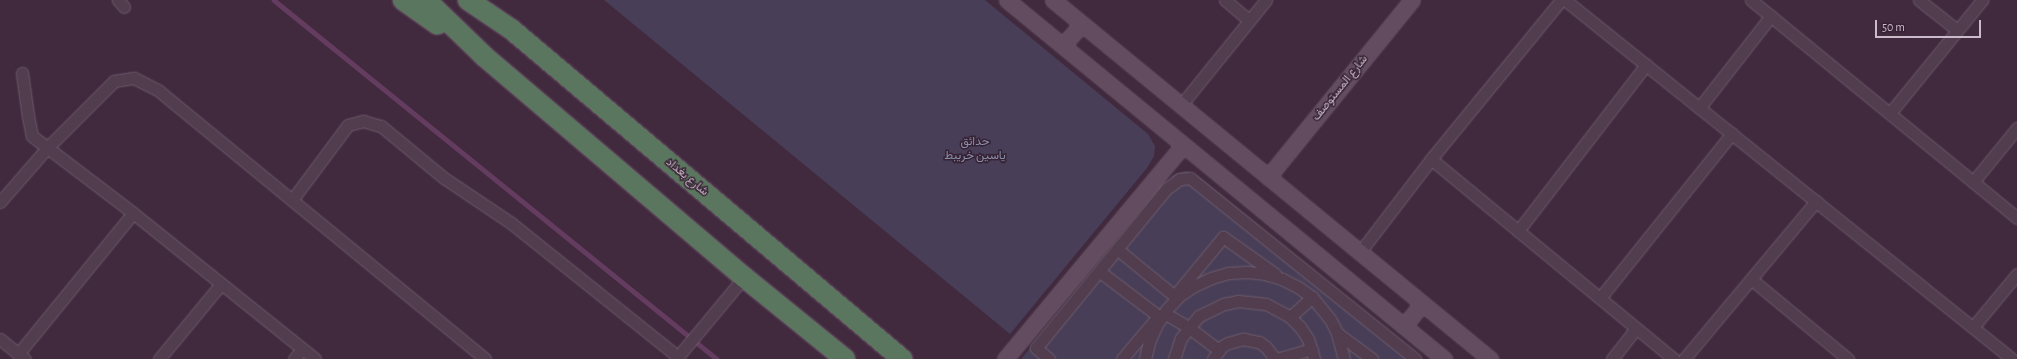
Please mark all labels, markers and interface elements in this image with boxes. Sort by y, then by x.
scale bar [1877,12,1983,38]
text: 50 m [1882,21,1905,33]
street label: شارع المستوصف [1309,52,1371,124]
park label: حدائق ياسين خريبط [944,135,1006,163]
street label: شارع بغداد [663,155,711,199]

